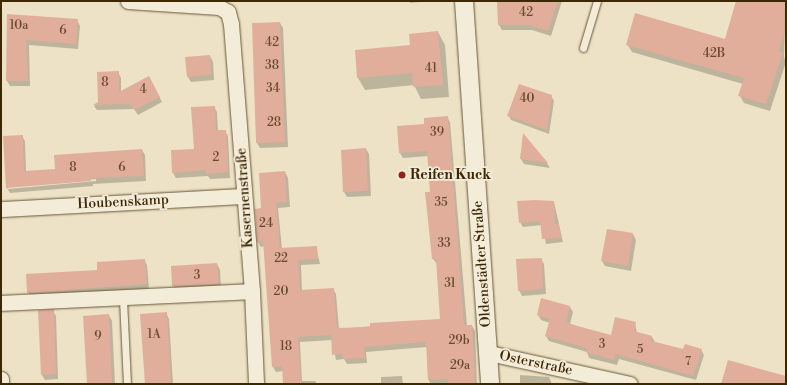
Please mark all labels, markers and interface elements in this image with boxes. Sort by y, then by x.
house number: 42 [519,6,533,20]
house number: 10a [10,19,28,33]
house number: 6 [59,24,67,38]
house number: 42 [265,36,279,50]
house number: 42B [703,47,725,61]
house number: 38 [265,59,279,73]
house number: 41 [425,62,437,76]
house number: 8 [101,76,109,90]
house number: 34 [266,82,280,96]
house number: 4 [139,83,147,97]
house number: 40 [519,92,535,106]
house number: 28 [267,116,281,130]
house number: 39 [430,126,444,140]
street label: Kasernenstraße [233,147,257,249]
house number: 2 [213,151,219,165]
house number: 8 [69,161,77,175]
house number: 6 [118,161,126,175]
place label: Reifen Kuck [410,167,491,183]
marker: Reifen Kuck [397,170,407,180]
street label: Houbenskamp [77,191,169,213]
house number: 35 [434,196,448,210]
street label: Oldenstädter Straße [469,200,495,328]
house number: 24 [259,217,273,231]
house number: 33 [437,237,451,251]
house number: 22 [274,252,288,266]
house number: 3 [194,269,200,283]
house number: 31 [444,277,456,291]
house number: 20 [274,285,288,299]
house number: 1A [147,328,161,342]
house number: 9 [94,330,102,344]
house number: 29b [449,334,469,348]
house number: 3 [599,338,605,352]
house number: 18 [280,340,292,354]
house number: 5 [637,343,643,357]
street label: Osterstraße [498,347,574,379]
house number: 7 [685,355,691,369]
house number: 29a [450,359,470,373]

